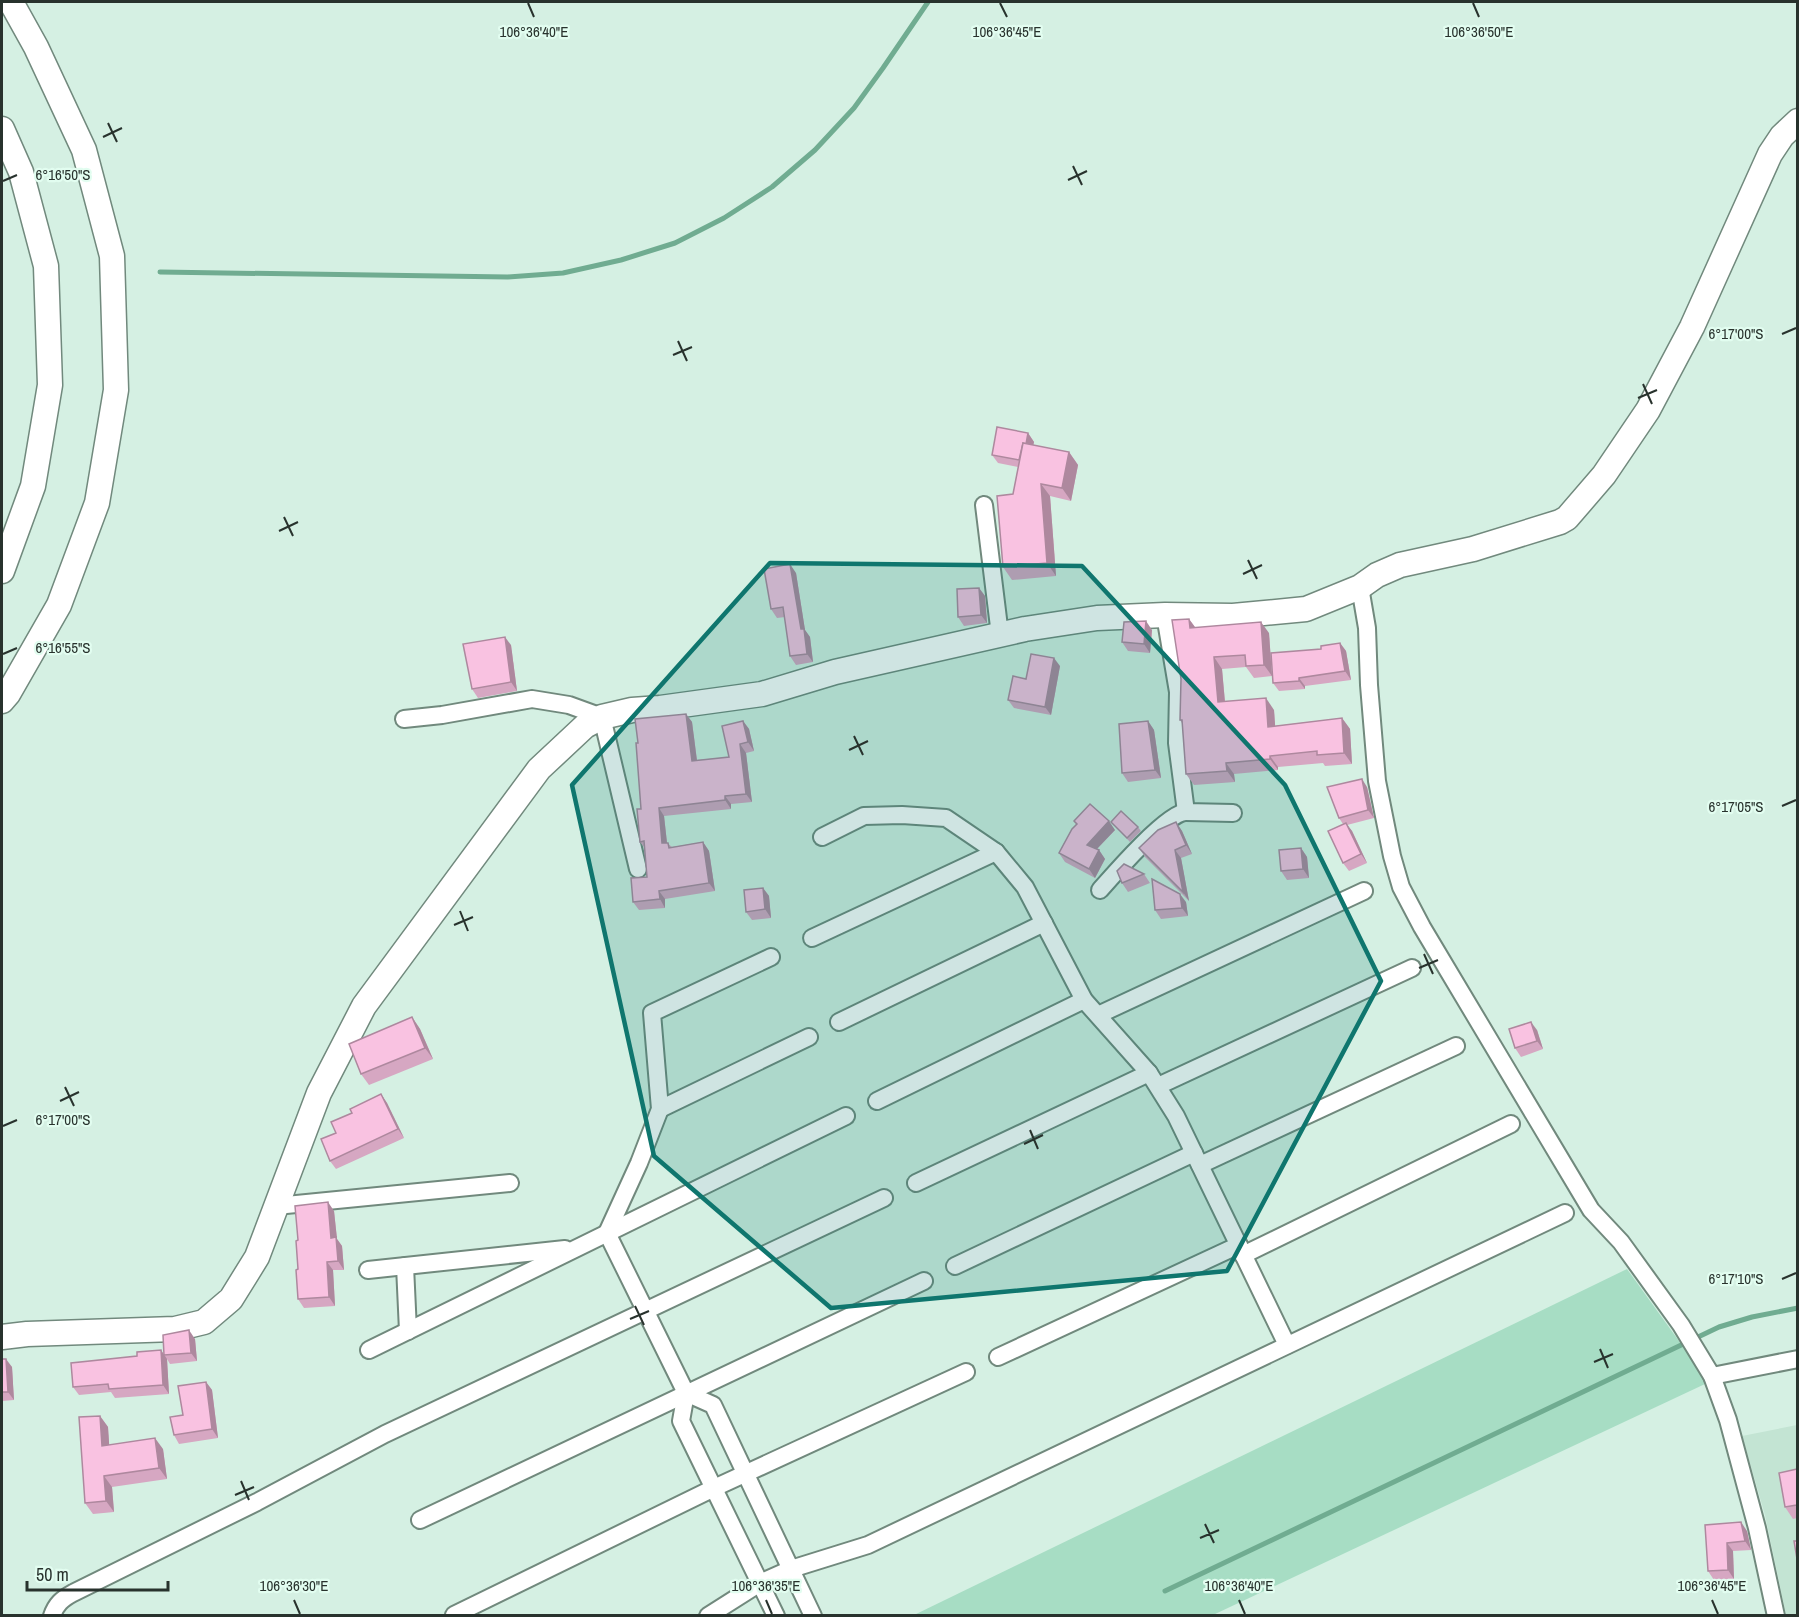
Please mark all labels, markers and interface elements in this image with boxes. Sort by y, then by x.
text: 106°36'40"E [500,21,568,42]
text: 106°36'45"E [973,21,1041,42]
text: 106°36'50"E [1445,21,1513,42]
text: 6°16'50"S [35,164,91,185]
text: 6°17'00"S [1708,323,1764,344]
text: 6°16'55"S [35,637,91,658]
text: 6°17'05"S [1708,796,1764,817]
text: 6°17'00"S [35,1109,91,1130]
text: 6°17'10"S [1708,1268,1764,1289]
scale bar [27,1554,168,1592]
text: 50 m [36,1562,69,1587]
text: 106°36'30"E [260,1575,328,1596]
text: 106°36'35"E [732,1575,800,1596]
text: 106°36'40"E [1205,1575,1273,1596]
text: 106°36'45"E [1678,1575,1746,1596]

